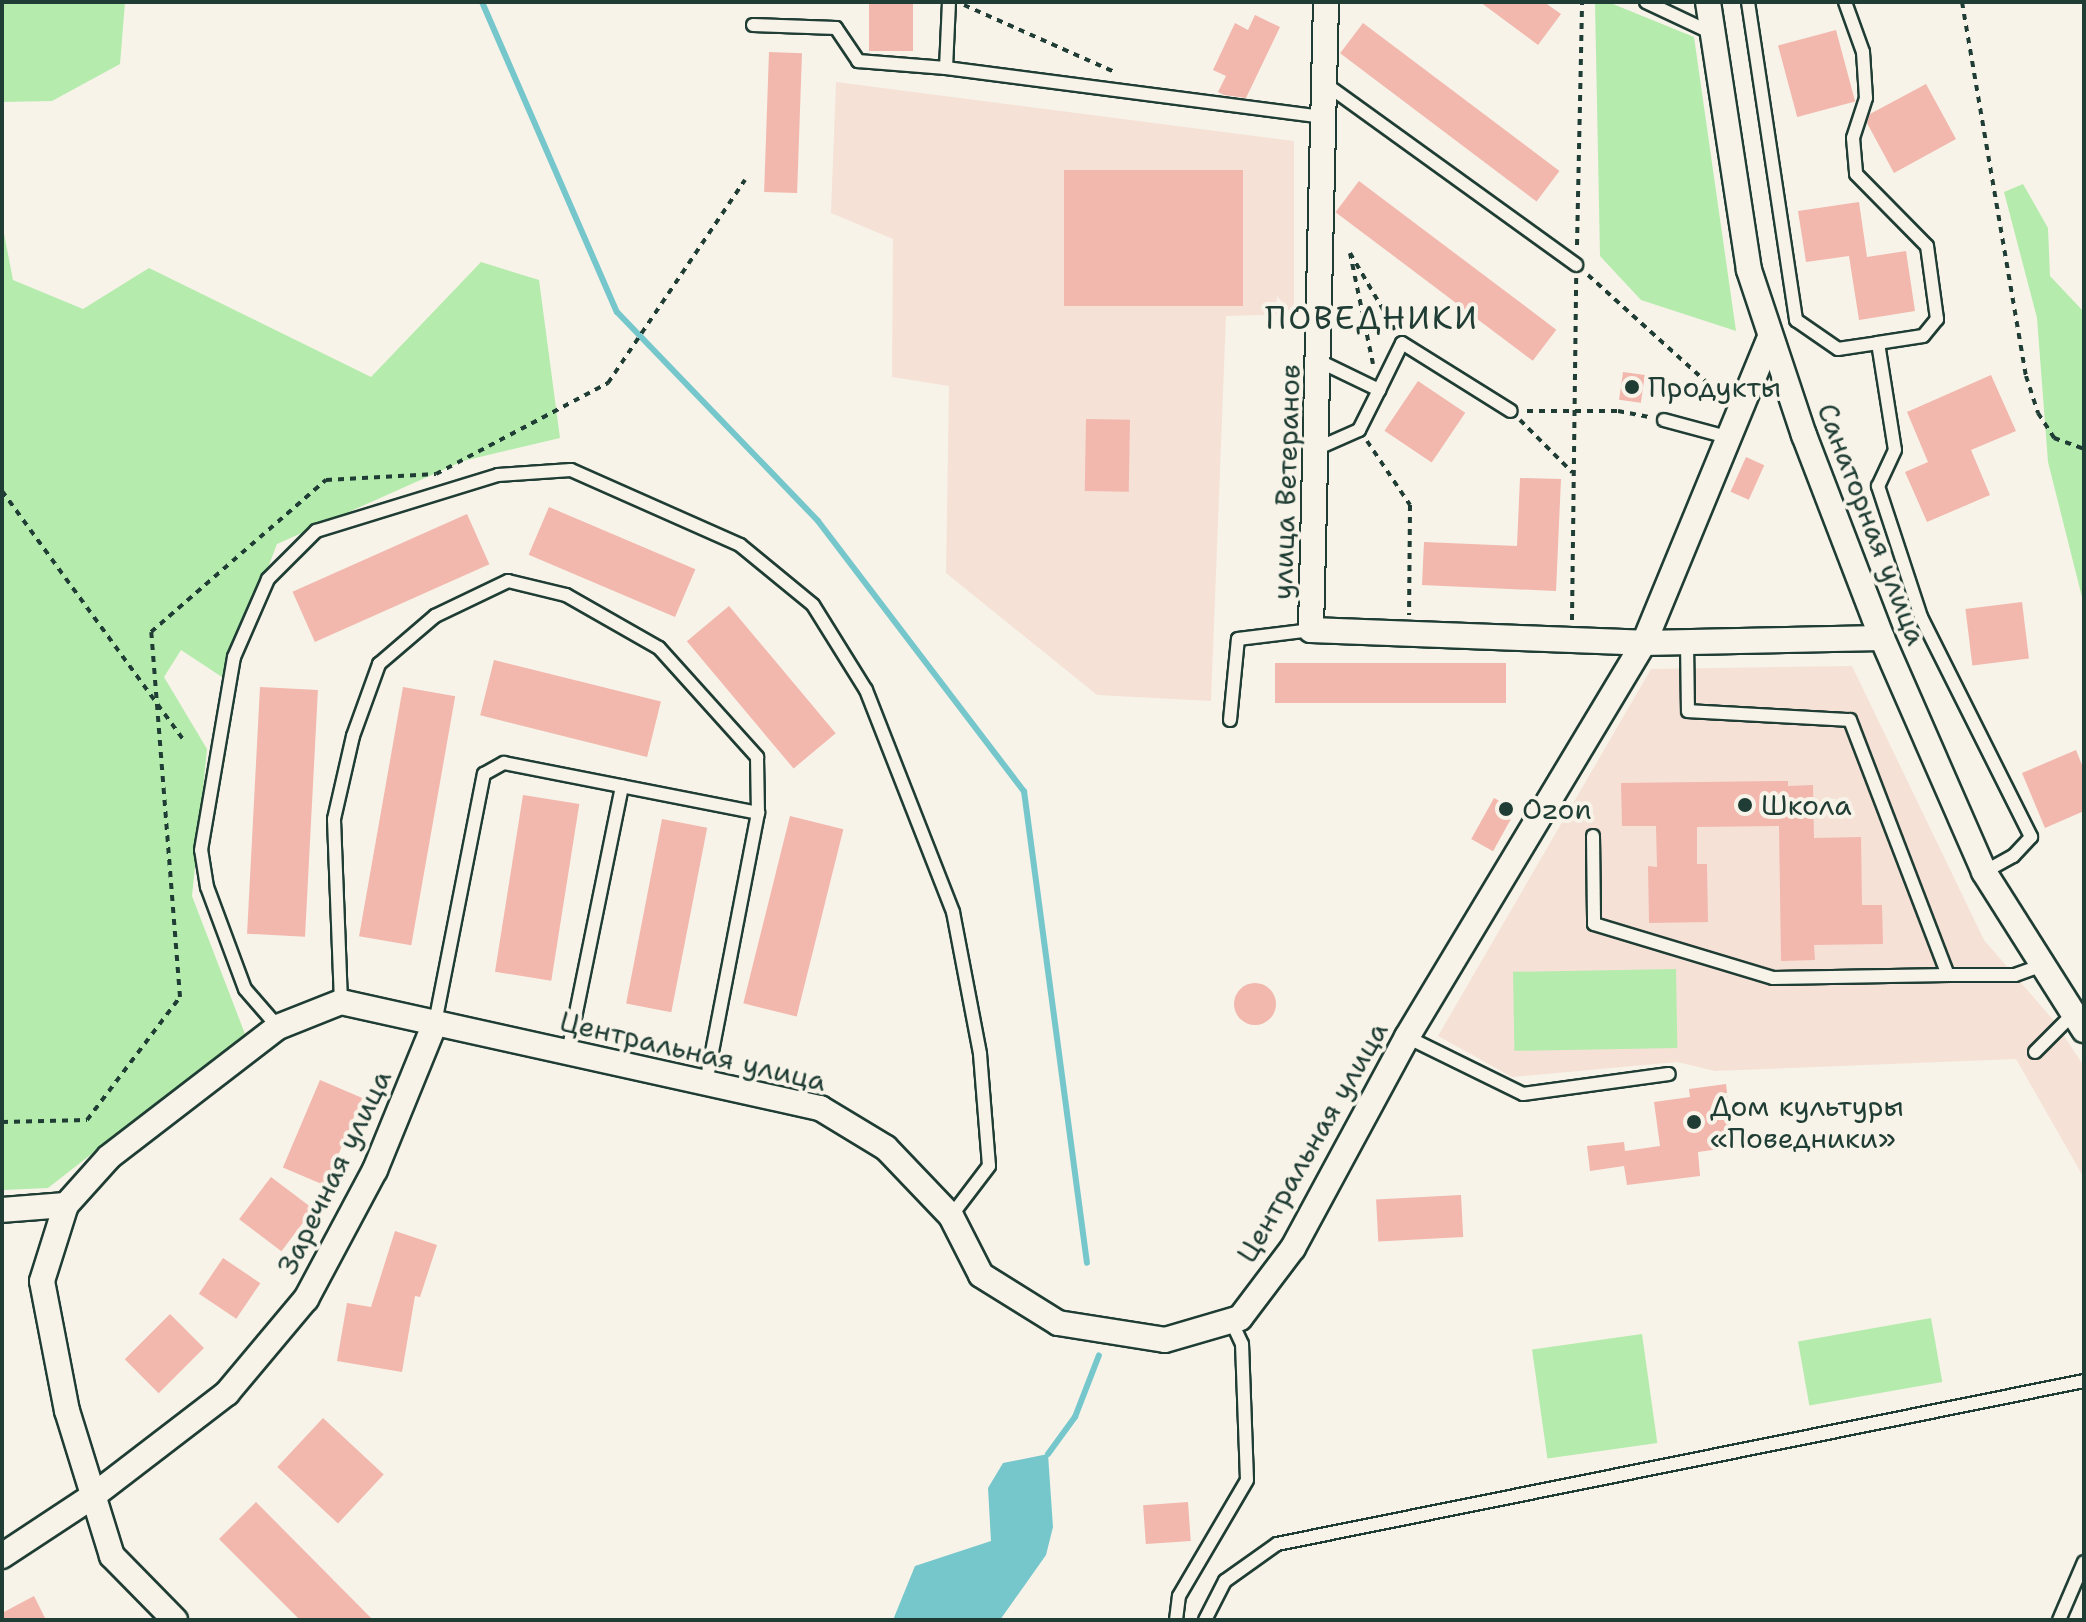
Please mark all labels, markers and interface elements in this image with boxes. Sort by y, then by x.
district label: ПОВЕДНИКИ [1265,299,1479,337]
street label: улица Ветеранов [1265,364,1307,600]
place label: Продукты [1648,370,1781,404]
marker: Продукты [1623,378,1641,396]
street label: Санаторная улица [1810,398,1934,650]
place label: Школа [1761,788,1852,822]
place label: Ozon [1522,792,1592,826]
marker: Школа [1736,796,1754,814]
marker: Ozon [1497,800,1515,818]
street label: Центральная улица [557,1004,829,1098]
street label: Центральная улица [1229,1016,1395,1268]
street label: Заречная улица [270,1064,398,1280]
place label: Дом культуры «Поведники» [1710,1089,1904,1155]
marker: Дом культуры «Поведники» [1685,1113,1703,1131]

